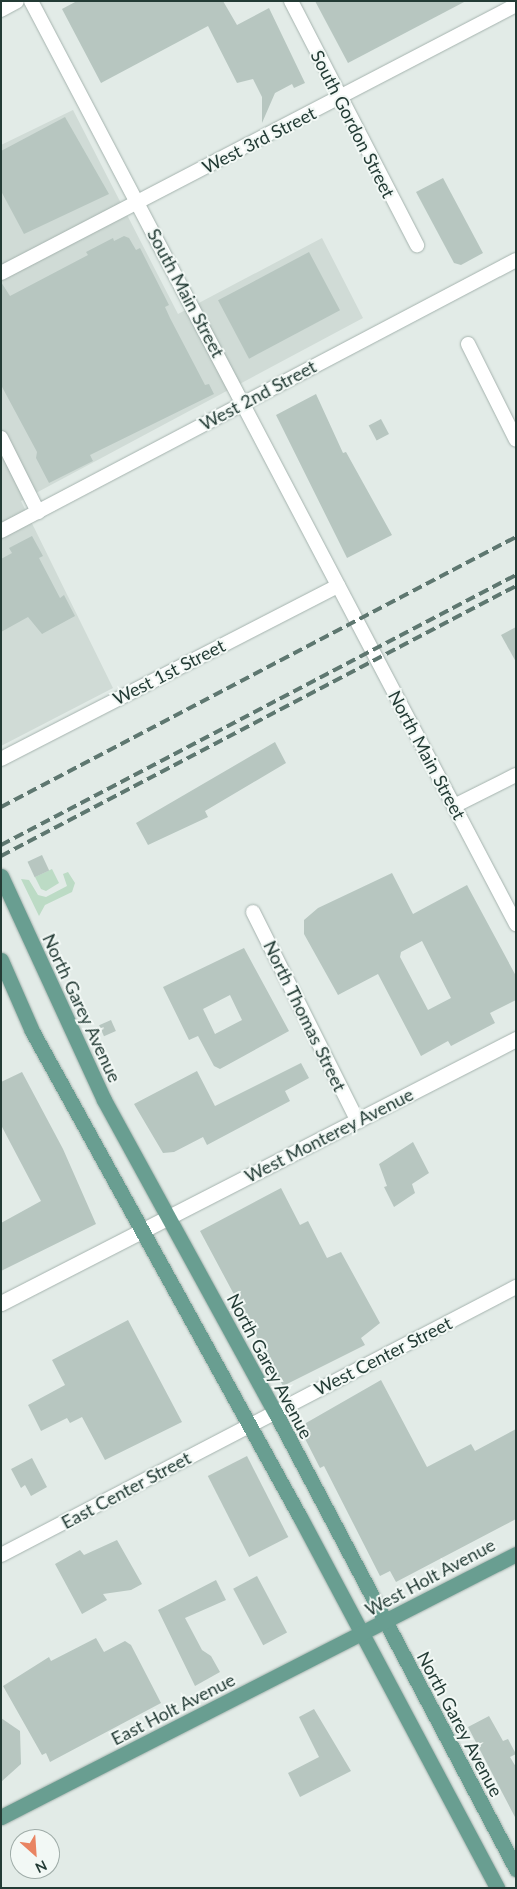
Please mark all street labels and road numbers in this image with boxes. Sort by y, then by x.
street label: South Gordon Street [306,47,400,201]
street label: West 3rd Street [199,102,319,178]
street label: South Main Street [143,225,229,361]
street label: West 2nd Street [196,355,320,435]
street label: West 1st Street [109,635,229,709]
street label: North Main Street [384,687,470,823]
street label: North Garey Avenue [38,930,126,1086]
street label: North Thomas Street [259,937,351,1095]
street label: West Monterey Avenue [241,1083,417,1187]
street label: North Garey Avenue [222,1289,318,1443]
street label: West Center Street [311,1312,455,1400]
street label: East Center Street [57,1447,195,1533]
street label: West Holt Avenue [361,1534,499,1620]
street label: North Garey Avenue [412,1647,508,1801]
street label: East Holt Avenue [107,1668,239,1750]

